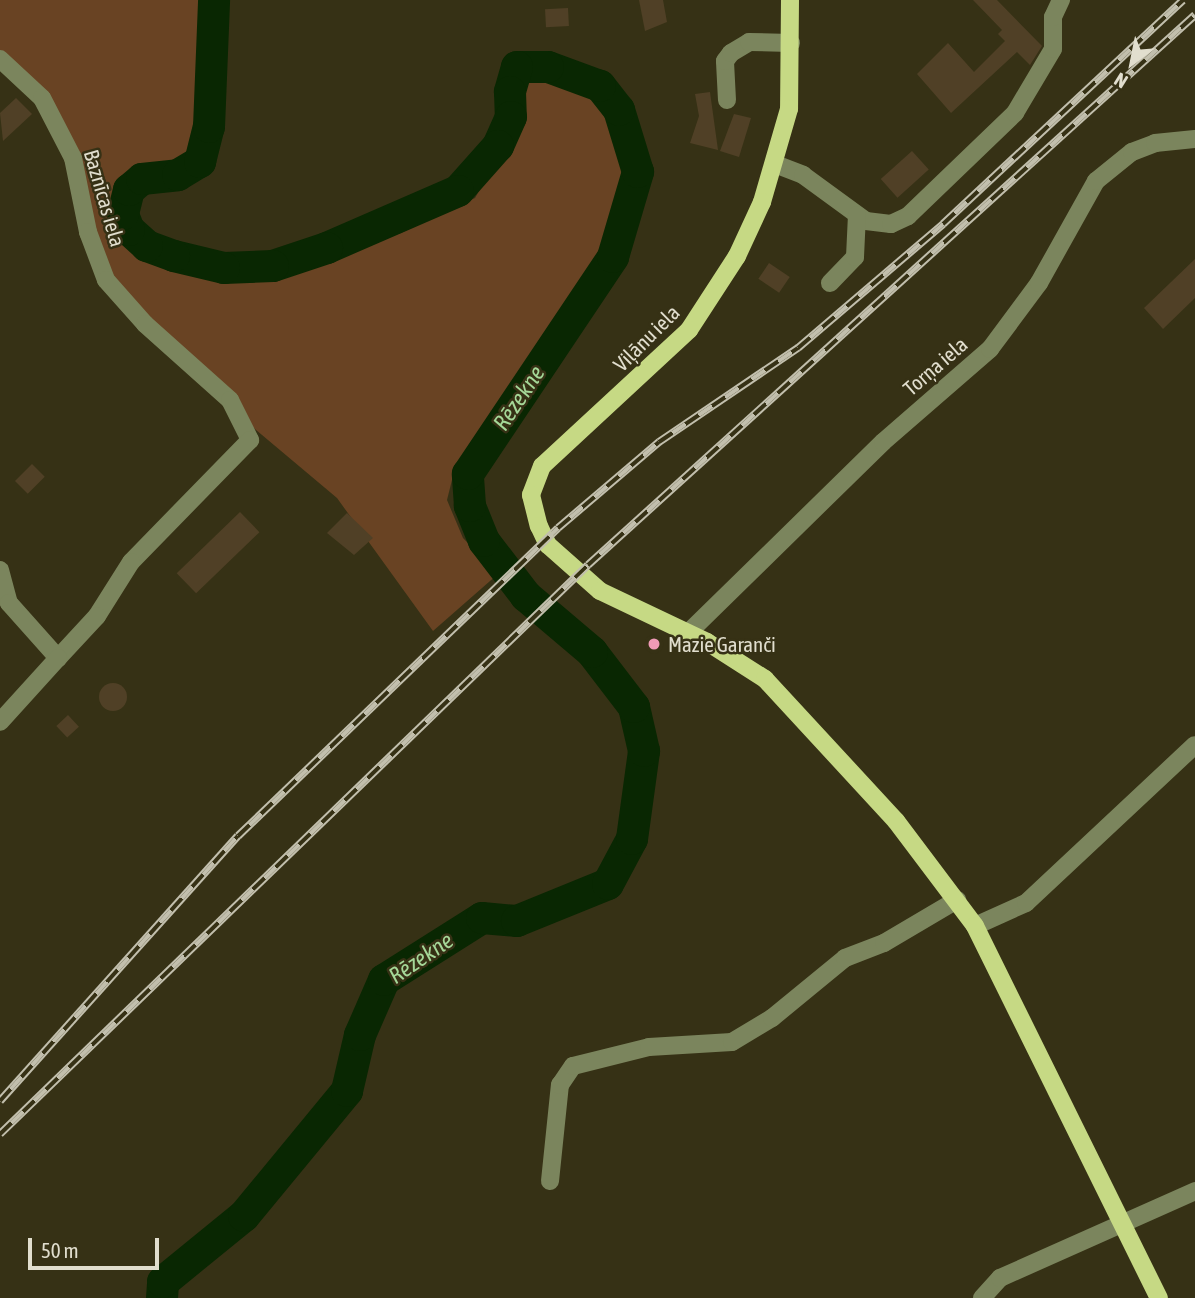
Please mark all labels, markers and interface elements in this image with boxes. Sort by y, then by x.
north arrow [1097,28,1167,98]
text: N [1110,69,1131,93]
street label: Baznīcas iela [79,147,131,249]
street label: Viļānu iela [608,300,684,376]
street label: Torņa iela [898,331,972,401]
water label: Rēzekne [487,360,551,436]
place label: Mazie Garanči [668,631,776,657]
marker: Mazie Garanči [646,636,662,652]
water label: Rēzekne [383,926,459,990]
scale bar [32,1224,163,1268]
text: 50 m [41,1238,79,1262]

